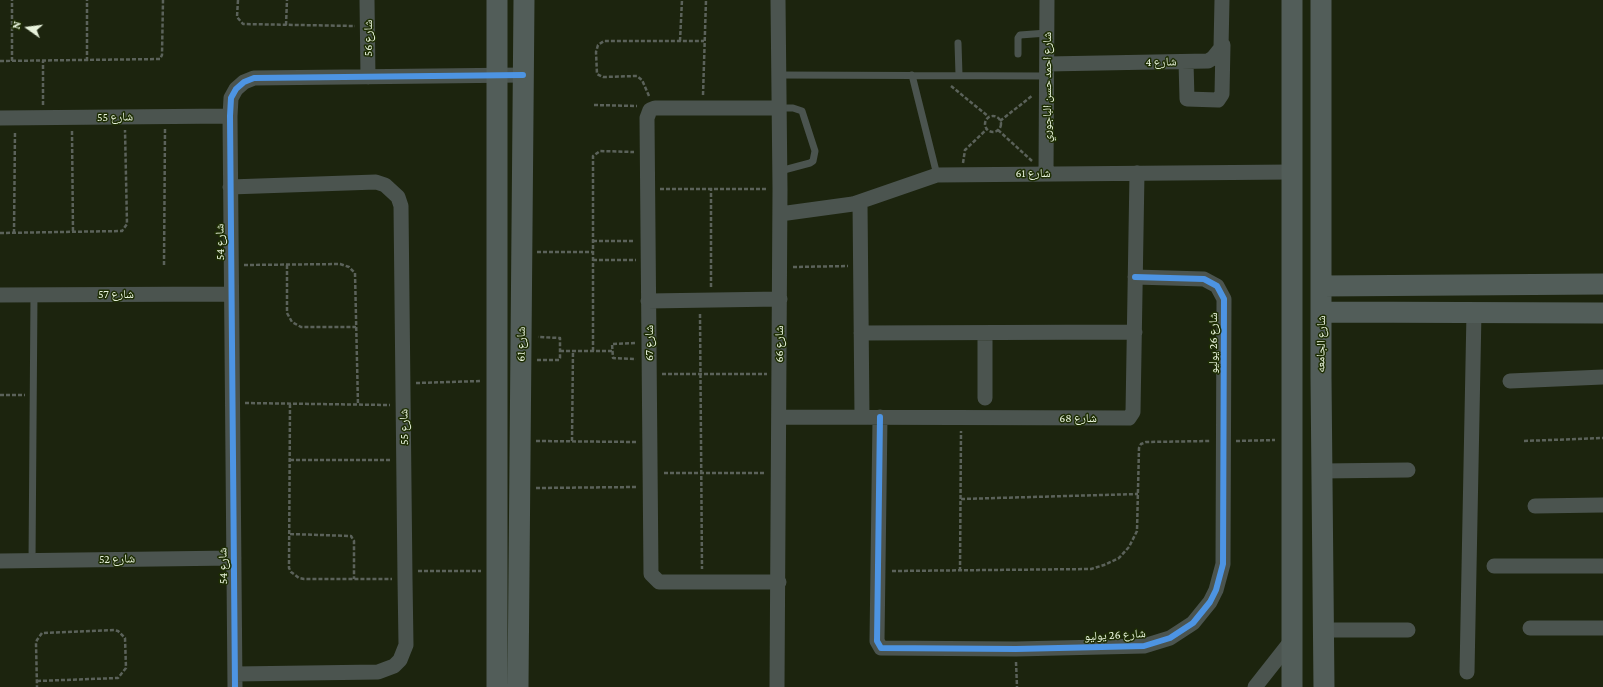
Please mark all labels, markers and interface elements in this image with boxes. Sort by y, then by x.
north arrow [8,8,48,48]
text: N [10,20,23,30]
street label: شارع 56 [361,20,375,56]
street label: شارع احمد حسن الباجوري [1040,32,1054,142]
street label: شارع 4 [1145,55,1177,69]
street label: شارع 55 [97,109,133,125]
street label: شارع 61 [1015,166,1051,180]
street label: شارع 54 [212,223,228,261]
street label: شارع 57 [98,287,134,301]
street label: شارع 26 يوليو [1206,312,1220,374]
street label: شارع الجامعه [1313,315,1329,373]
street label: شارع 67 [642,325,656,361]
street label: شارع 66 [772,325,786,363]
street label: شارع 61 [513,326,529,362]
street label: شارع 55 [396,409,412,445]
street label: شارع 68 [1059,411,1097,425]
street label: شارع 54 [215,547,231,585]
street label: شارع 52 [99,551,135,567]
street label: شارع 26 يوليو [1084,626,1146,644]

